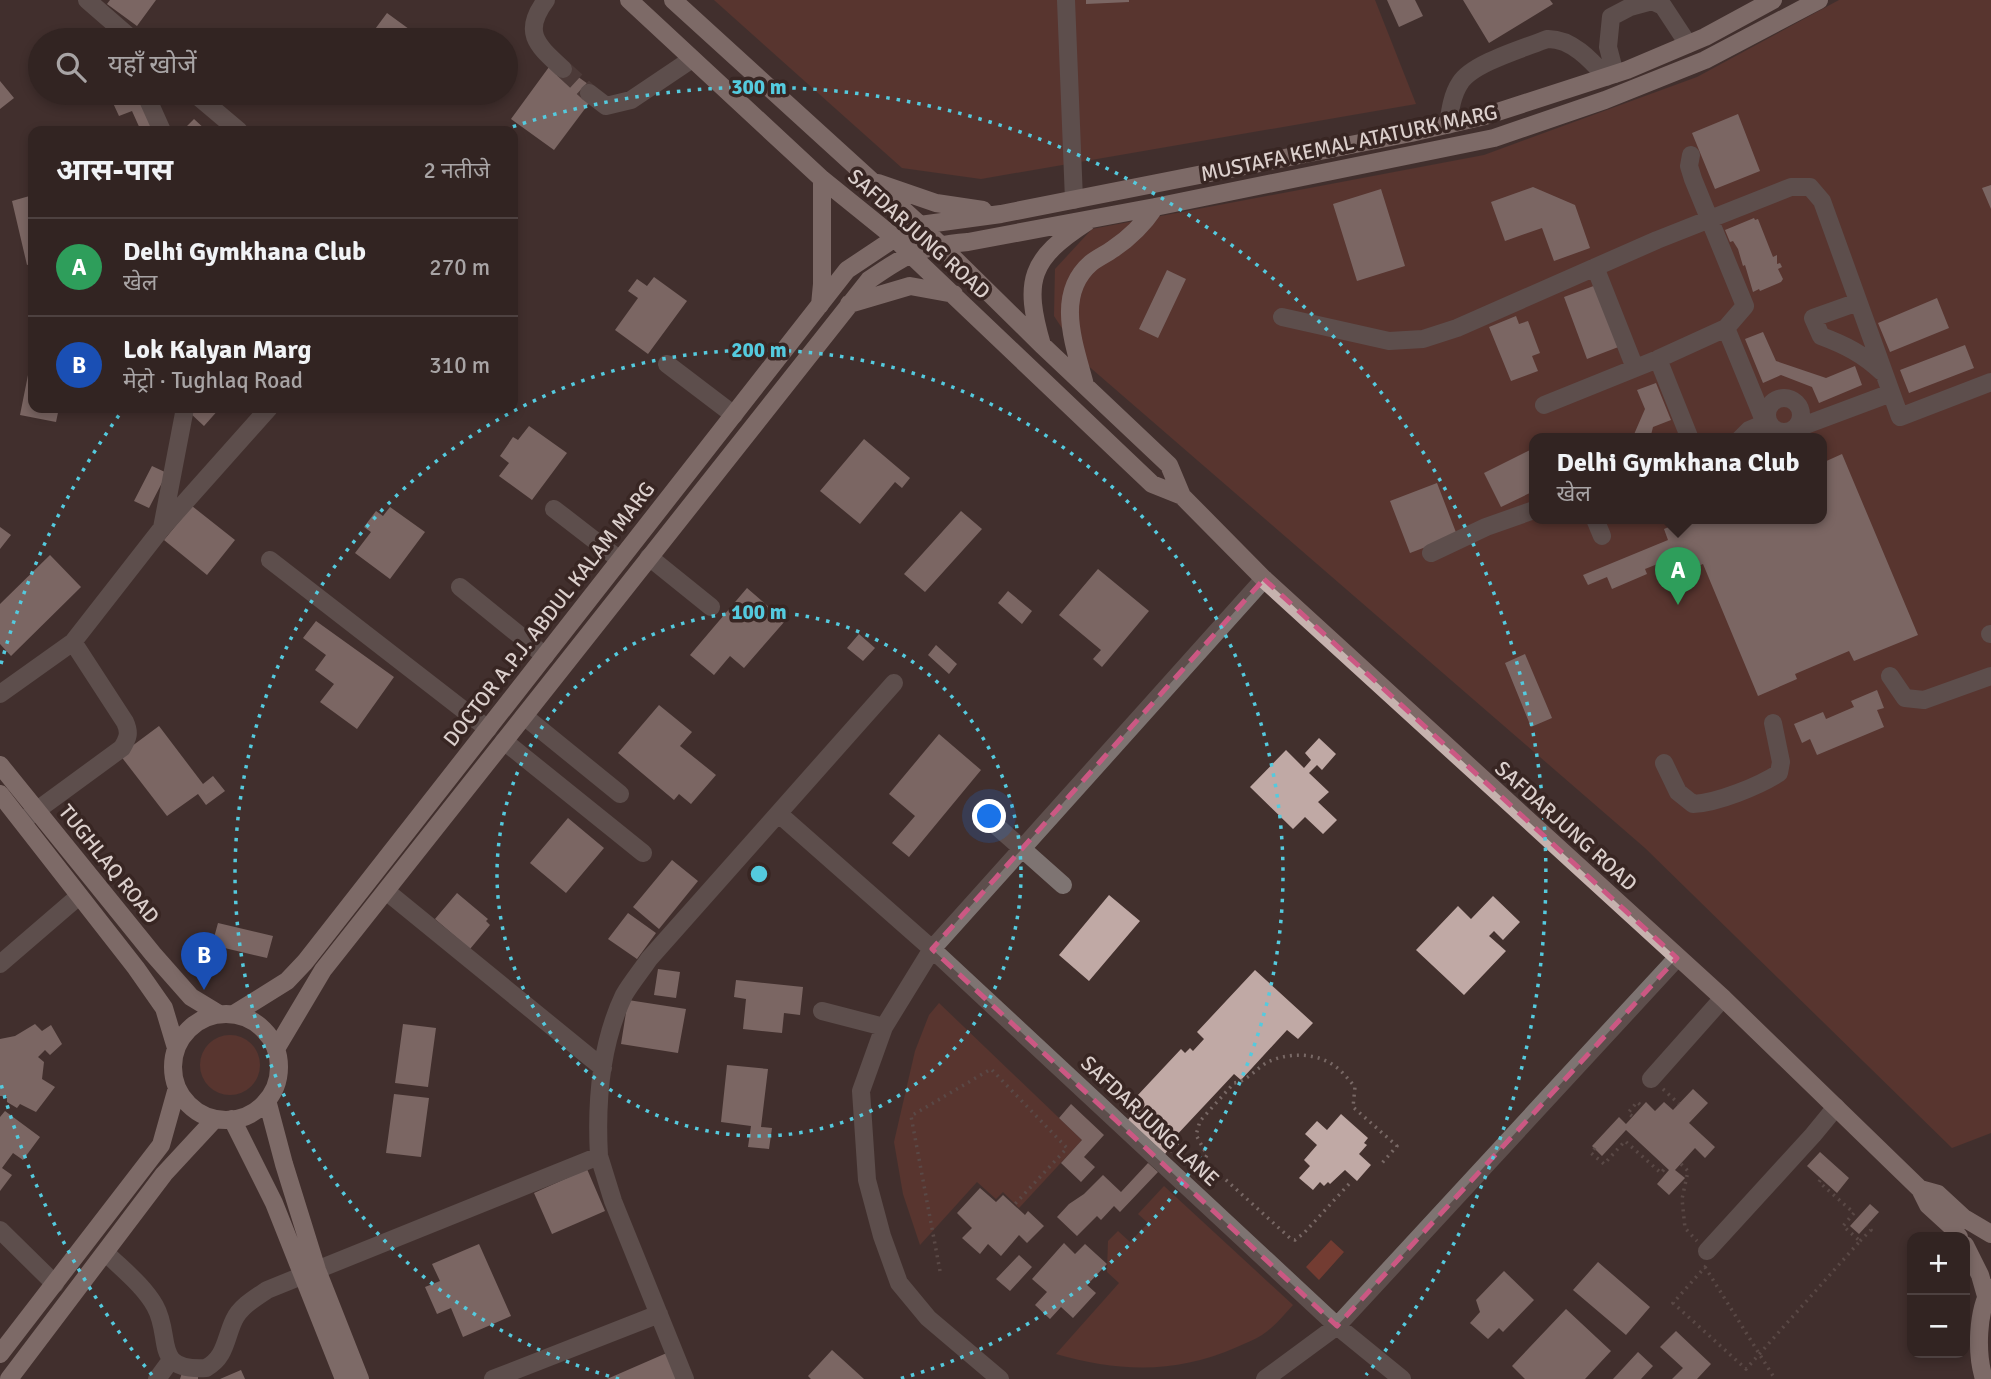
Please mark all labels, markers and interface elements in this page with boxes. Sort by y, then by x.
search box [28,28,518,105]
icon: search [52,48,90,86]
text: यहाँ खोजें [108,49,197,81]
text: 300 m [731,74,787,100]
street label: MUSTAFA KEMAL ATATURK MARG [1198,99,1500,187]
text: आस-पास [56,152,173,189]
text: 2 नतीजे [424,156,490,185]
street label: SAFDARJUNG ROAD [843,163,995,305]
text: Delhi Gymkhana Club [123,236,366,268]
text: A [72,253,86,282]
text: 270 m [429,253,490,282]
text: खेल [123,268,157,297]
text: Lok Kalyan Marg [123,334,311,366]
text: 200 m [731,337,787,363]
text: B [72,351,86,380]
text: 310 m [429,351,490,380]
text: मेट्रो · Tughlaq Road [123,366,303,395]
popup [1529,433,1827,524]
text: Delhi Gymkhana Club [1557,447,1799,479]
street label: DOCTOR A.P.J. ABDUL KALAM MARG [438,477,660,751]
text: खेल [1557,479,1591,508]
pin: A [1655,547,1701,605]
text: 100 m [731,599,787,625]
street label: SAFDARJUNG ROAD [1490,755,1642,897]
street label: TUGHLAQ ROAD [53,799,165,929]
your location [972,799,1006,833]
centre of rings [747,862,771,886]
pin: B [181,932,227,990]
street label: SAFDARJUNG LANE [1075,1050,1225,1192]
map controls [1907,1232,1970,1358]
button: + [1907,1232,1970,1295]
button: − [1907,1295,1970,1358]

